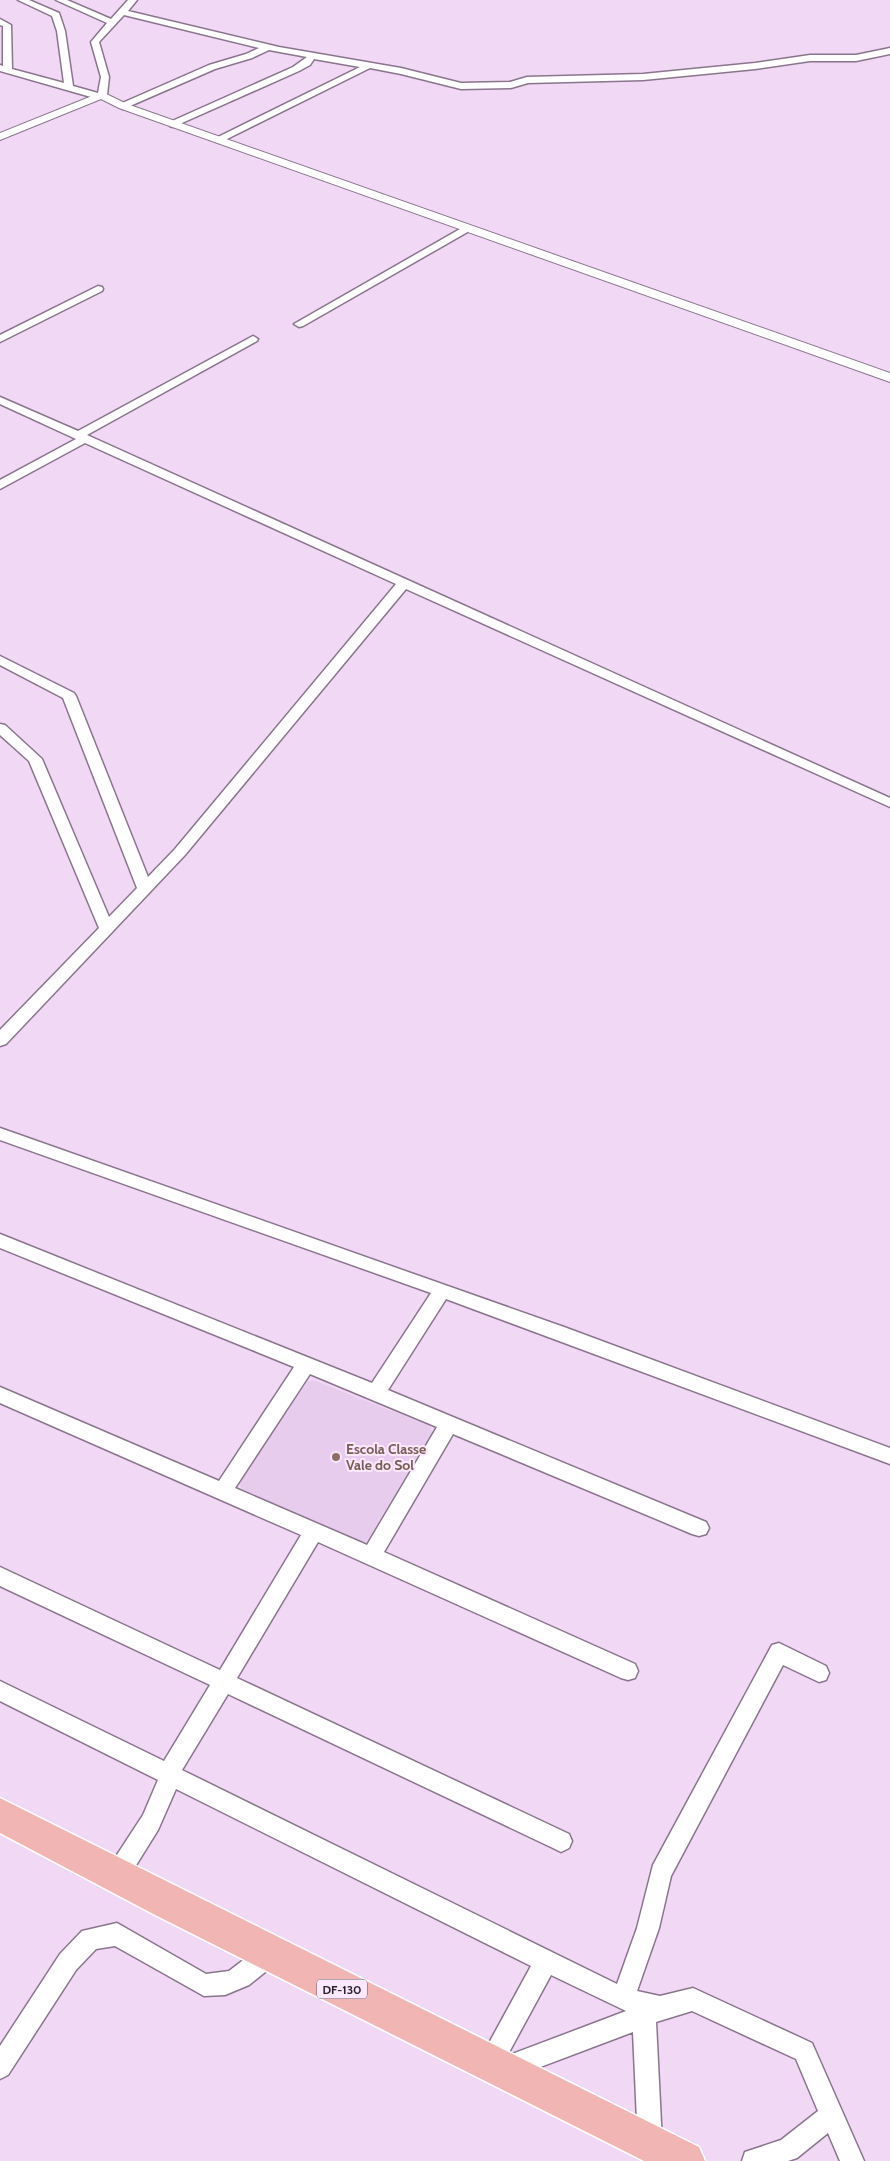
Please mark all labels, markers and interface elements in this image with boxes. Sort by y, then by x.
place label: Escola Classe Vale do Sol [346,1440,426,1474]
marker: Escola Classe Vale do Sol [330,1451,342,1463]
road number: DF-130 [317,1980,367,1998]

